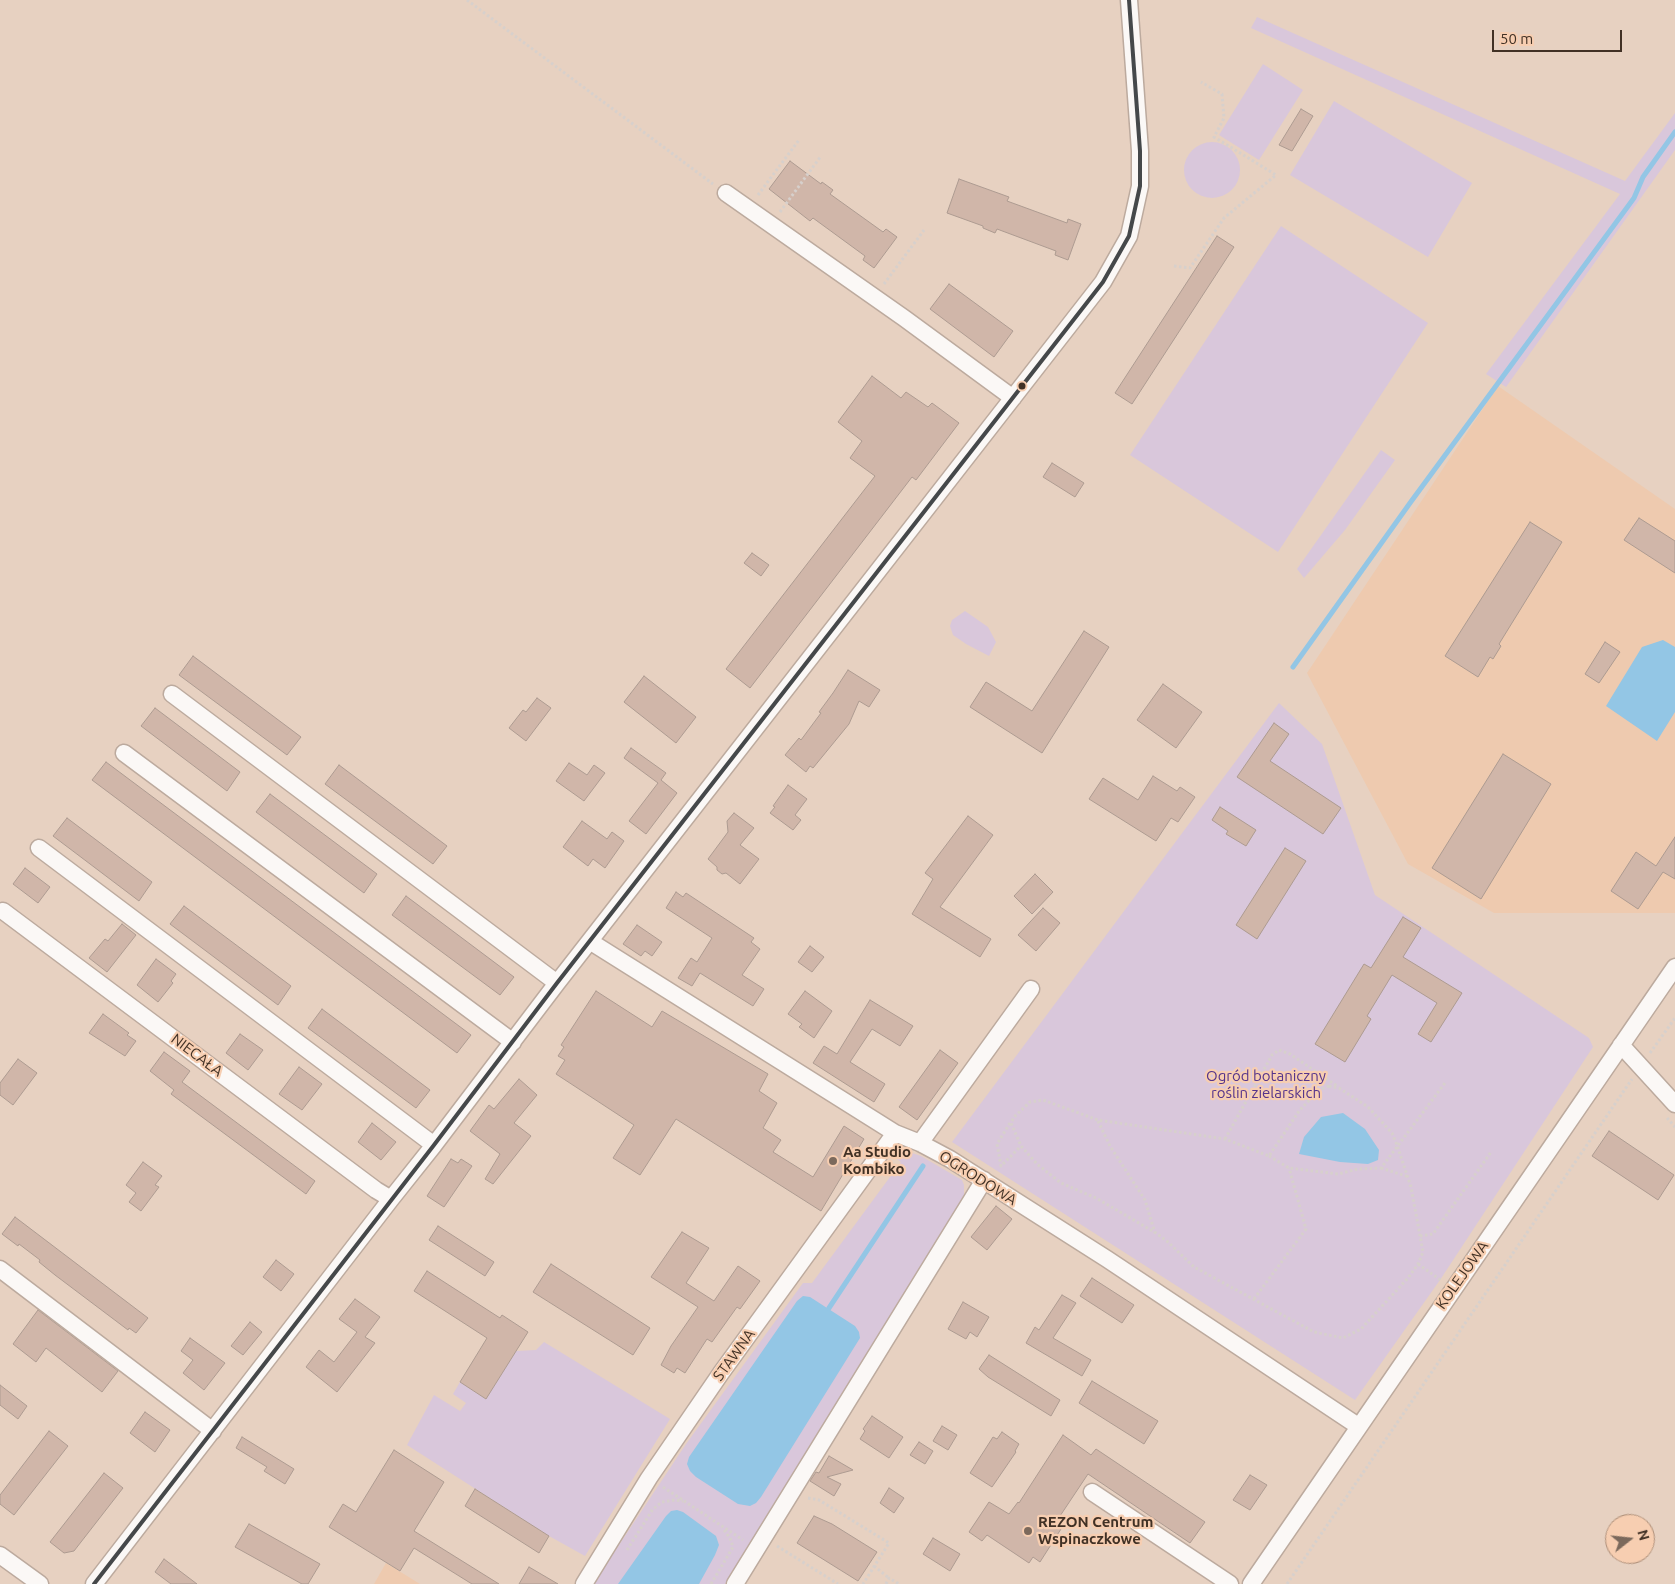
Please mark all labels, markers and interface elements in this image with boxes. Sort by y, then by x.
scale bar [1495,20,1625,52]
text: 50 m [1500,30,1533,47]
unlabelled marker [1017,381,1027,391]
street label: NIECAŁA [168,1030,226,1080]
park label: Ogród botaniczny roślin zielarskich [1206,1067,1326,1102]
place label: Aa Studio Kombiko [843,1143,911,1178]
street label: OGRODOWA [936,1147,1020,1209]
marker: Aa Studio Kombiko [827,1155,839,1167]
street label: KOLEJOWA [1432,1237,1492,1313]
street label: STAWNA [709,1326,759,1384]
place label: REZON Centrum Wspinaczkowe [1038,1513,1153,1548]
north arrow [1605,1514,1655,1564]
marker: REZON Centrum Wspinaczkowe [1022,1525,1034,1537]
text: N [1634,1528,1653,1542]

